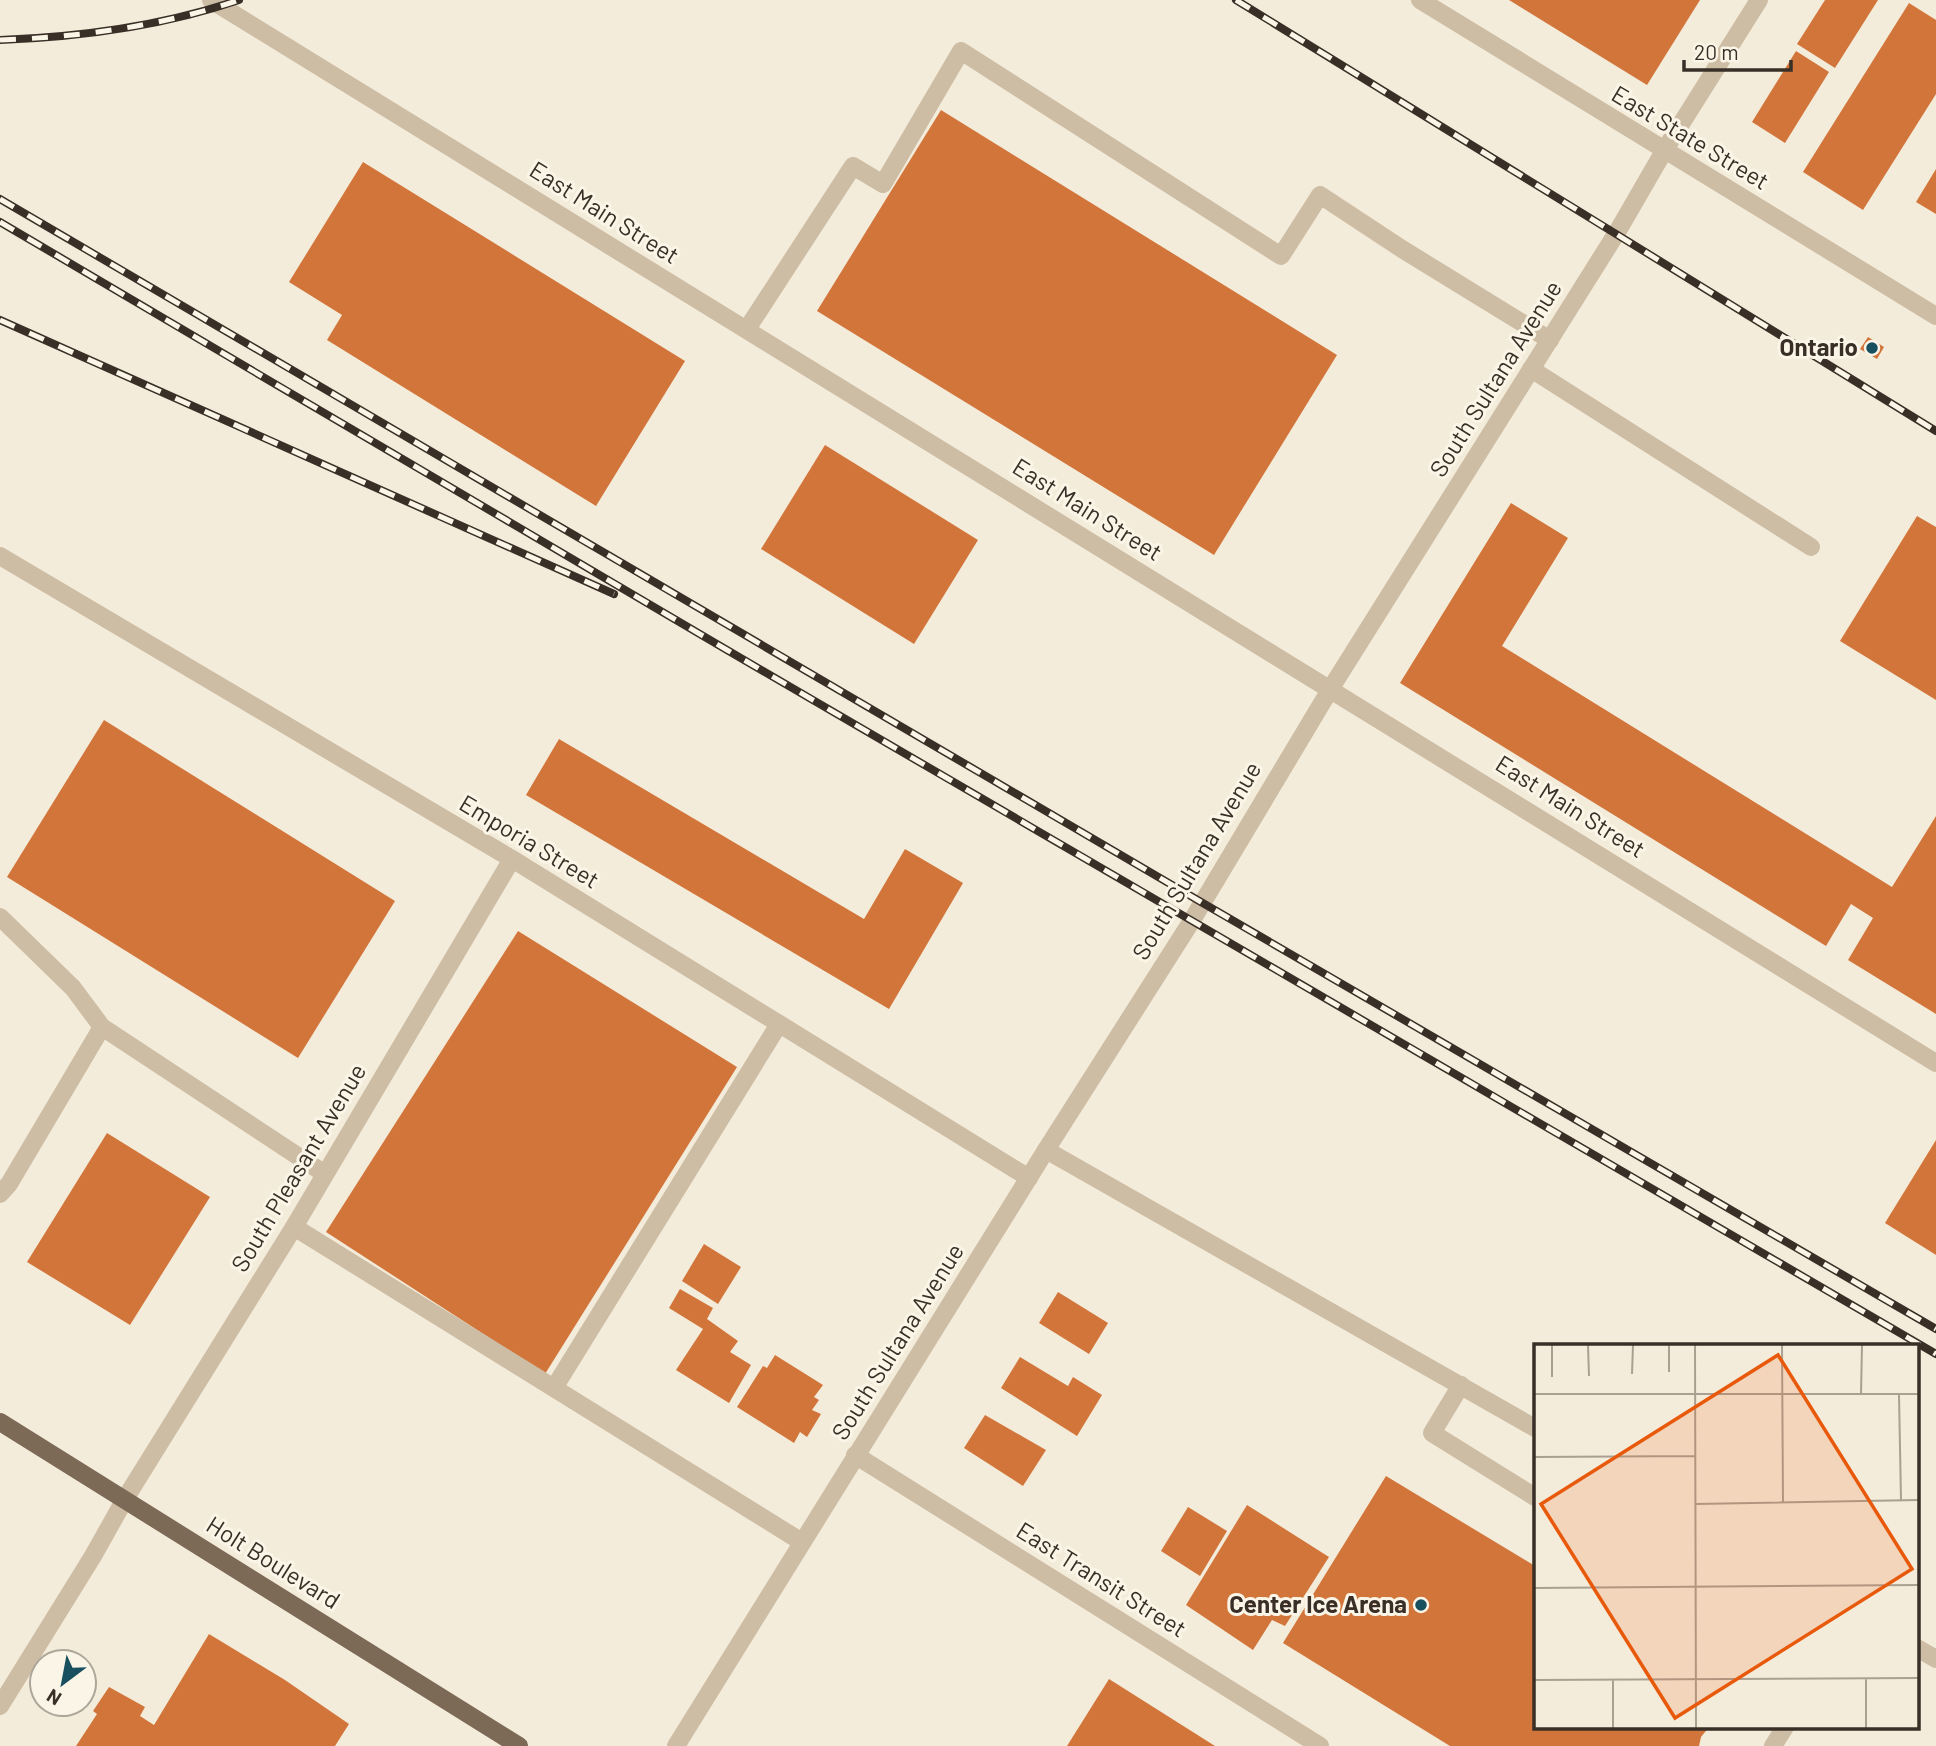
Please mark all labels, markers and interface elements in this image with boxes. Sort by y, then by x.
scale bar [1684,28,1791,72]
text: 20 m [1694,39,1739,64]
street label: East State Street [1607,78,1775,195]
street label: East Main Street [525,154,685,269]
street label: South Sultana Avenue [1423,275,1567,482]
place label: Ontario [1779,332,1858,361]
marker: Ontario [1864,340,1880,356]
street label: East Main Street [1008,451,1168,566]
street label: East Main Street [1491,748,1651,863]
street label: South Sultana Avenue [1125,756,1266,965]
street label: Emporia Street [455,788,605,894]
street label: South Pleasant Avenue [224,1058,371,1277]
street label: South Sultana Avenue [825,1238,969,1445]
inset map [1534,1344,1918,1728]
street label: Holt Boulevard [202,1509,346,1614]
street label: East Transit Street [1011,1515,1192,1643]
place label: Center Ice Arena [1229,1589,1407,1618]
marker: Center Ice Arena [1413,1597,1429,1613]
north arrow [28,1648,98,1718]
text: N [42,1685,65,1711]

